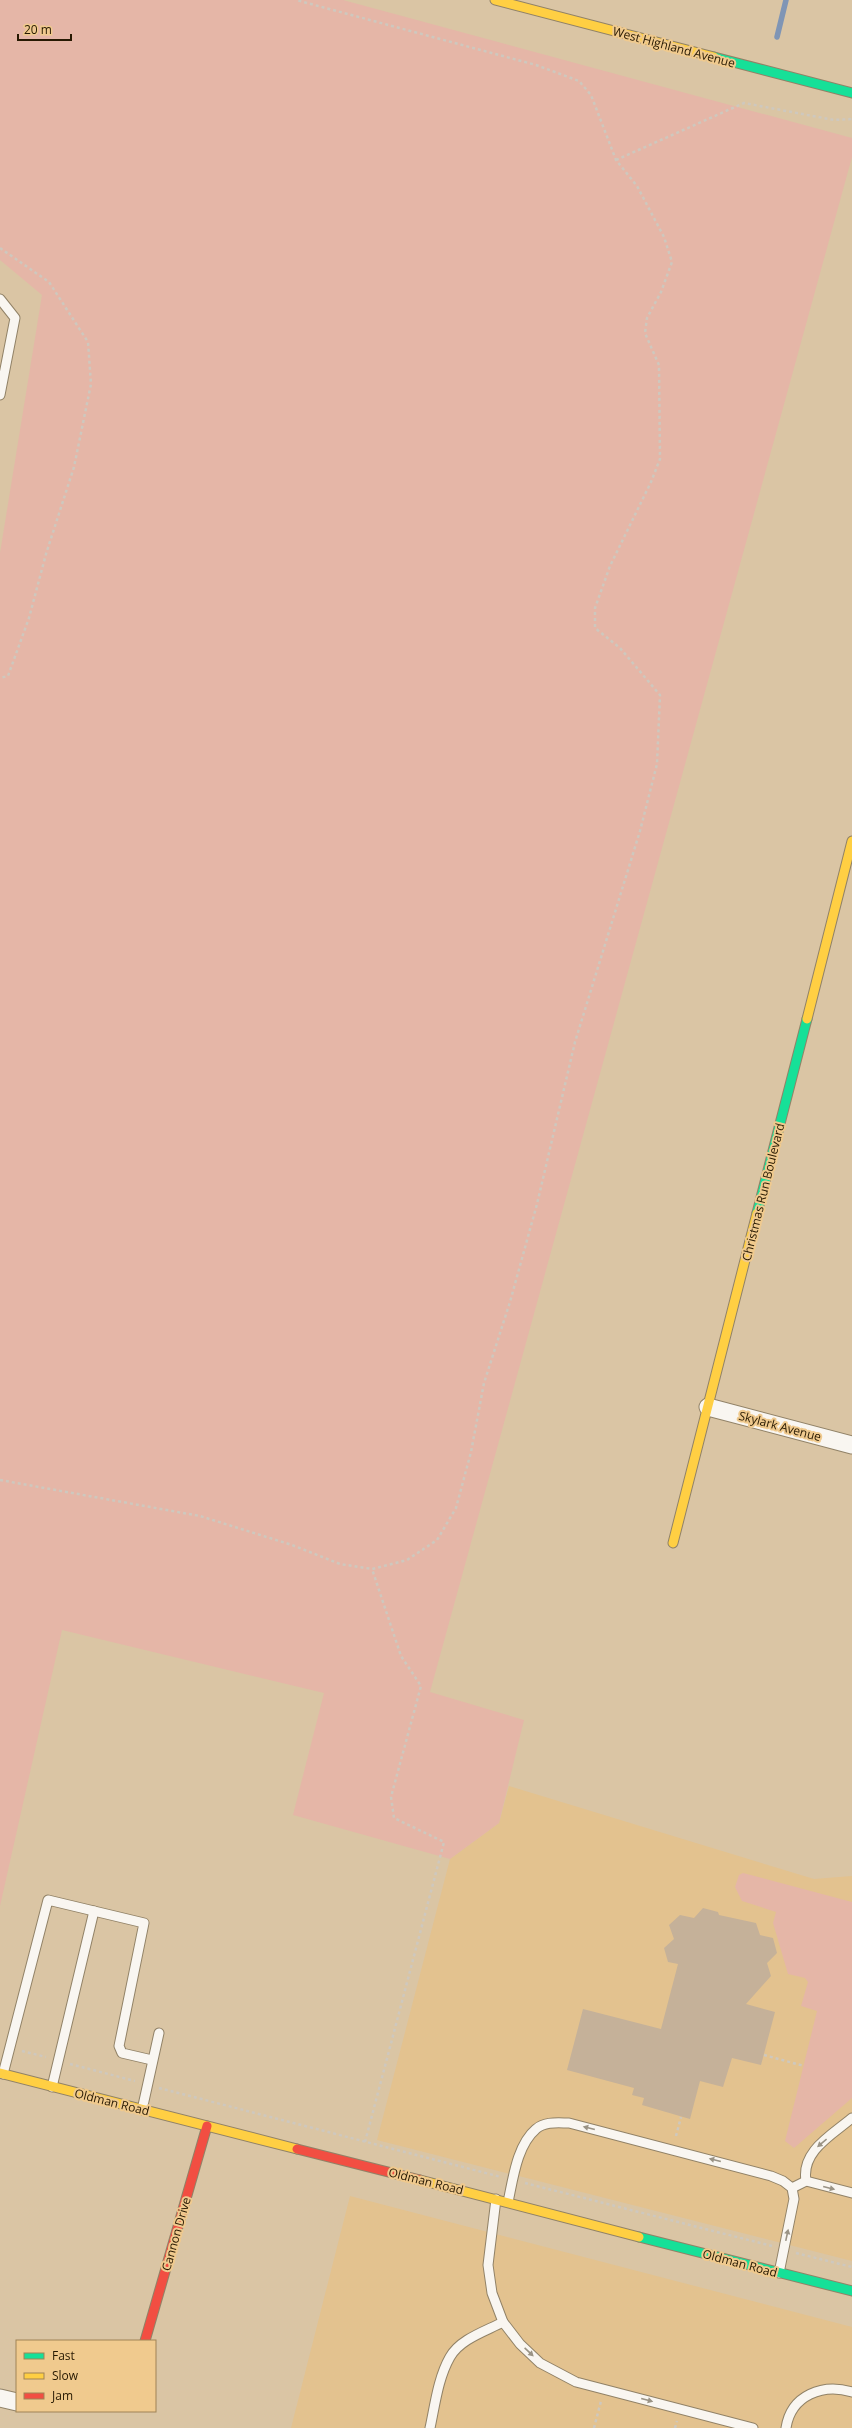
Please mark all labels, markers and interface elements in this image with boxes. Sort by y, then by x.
scale bar [18,16,71,42]
text: 20 m [24,21,52,38]
street label: West Highland Avenue [611,22,737,72]
street label: Christmas Run Boulevard [738,1121,788,1263]
street label: Skylark Avenue [737,1407,823,1445]
street label: Oldman Road [73,2084,151,2120]
one-way arrow [583,2125,595,2131]
one-way arrow [817,2138,828,2147]
one-way arrow [709,2157,721,2163]
street label: Oldman Road [387,2163,465,2199]
one-way arrow [823,2185,835,2191]
street label: Cannon Drive [157,2195,195,2273]
one-way arrow [784,2229,790,2241]
street label: Oldman Road [701,2245,779,2281]
legend [16,2340,156,2412]
text: Fast [52,2347,75,2364]
one-way arrow [524,2347,534,2357]
text: Slow [52,2367,79,2384]
text: Jam [51,2387,73,2404]
one-way arrow [642,2397,654,2403]

